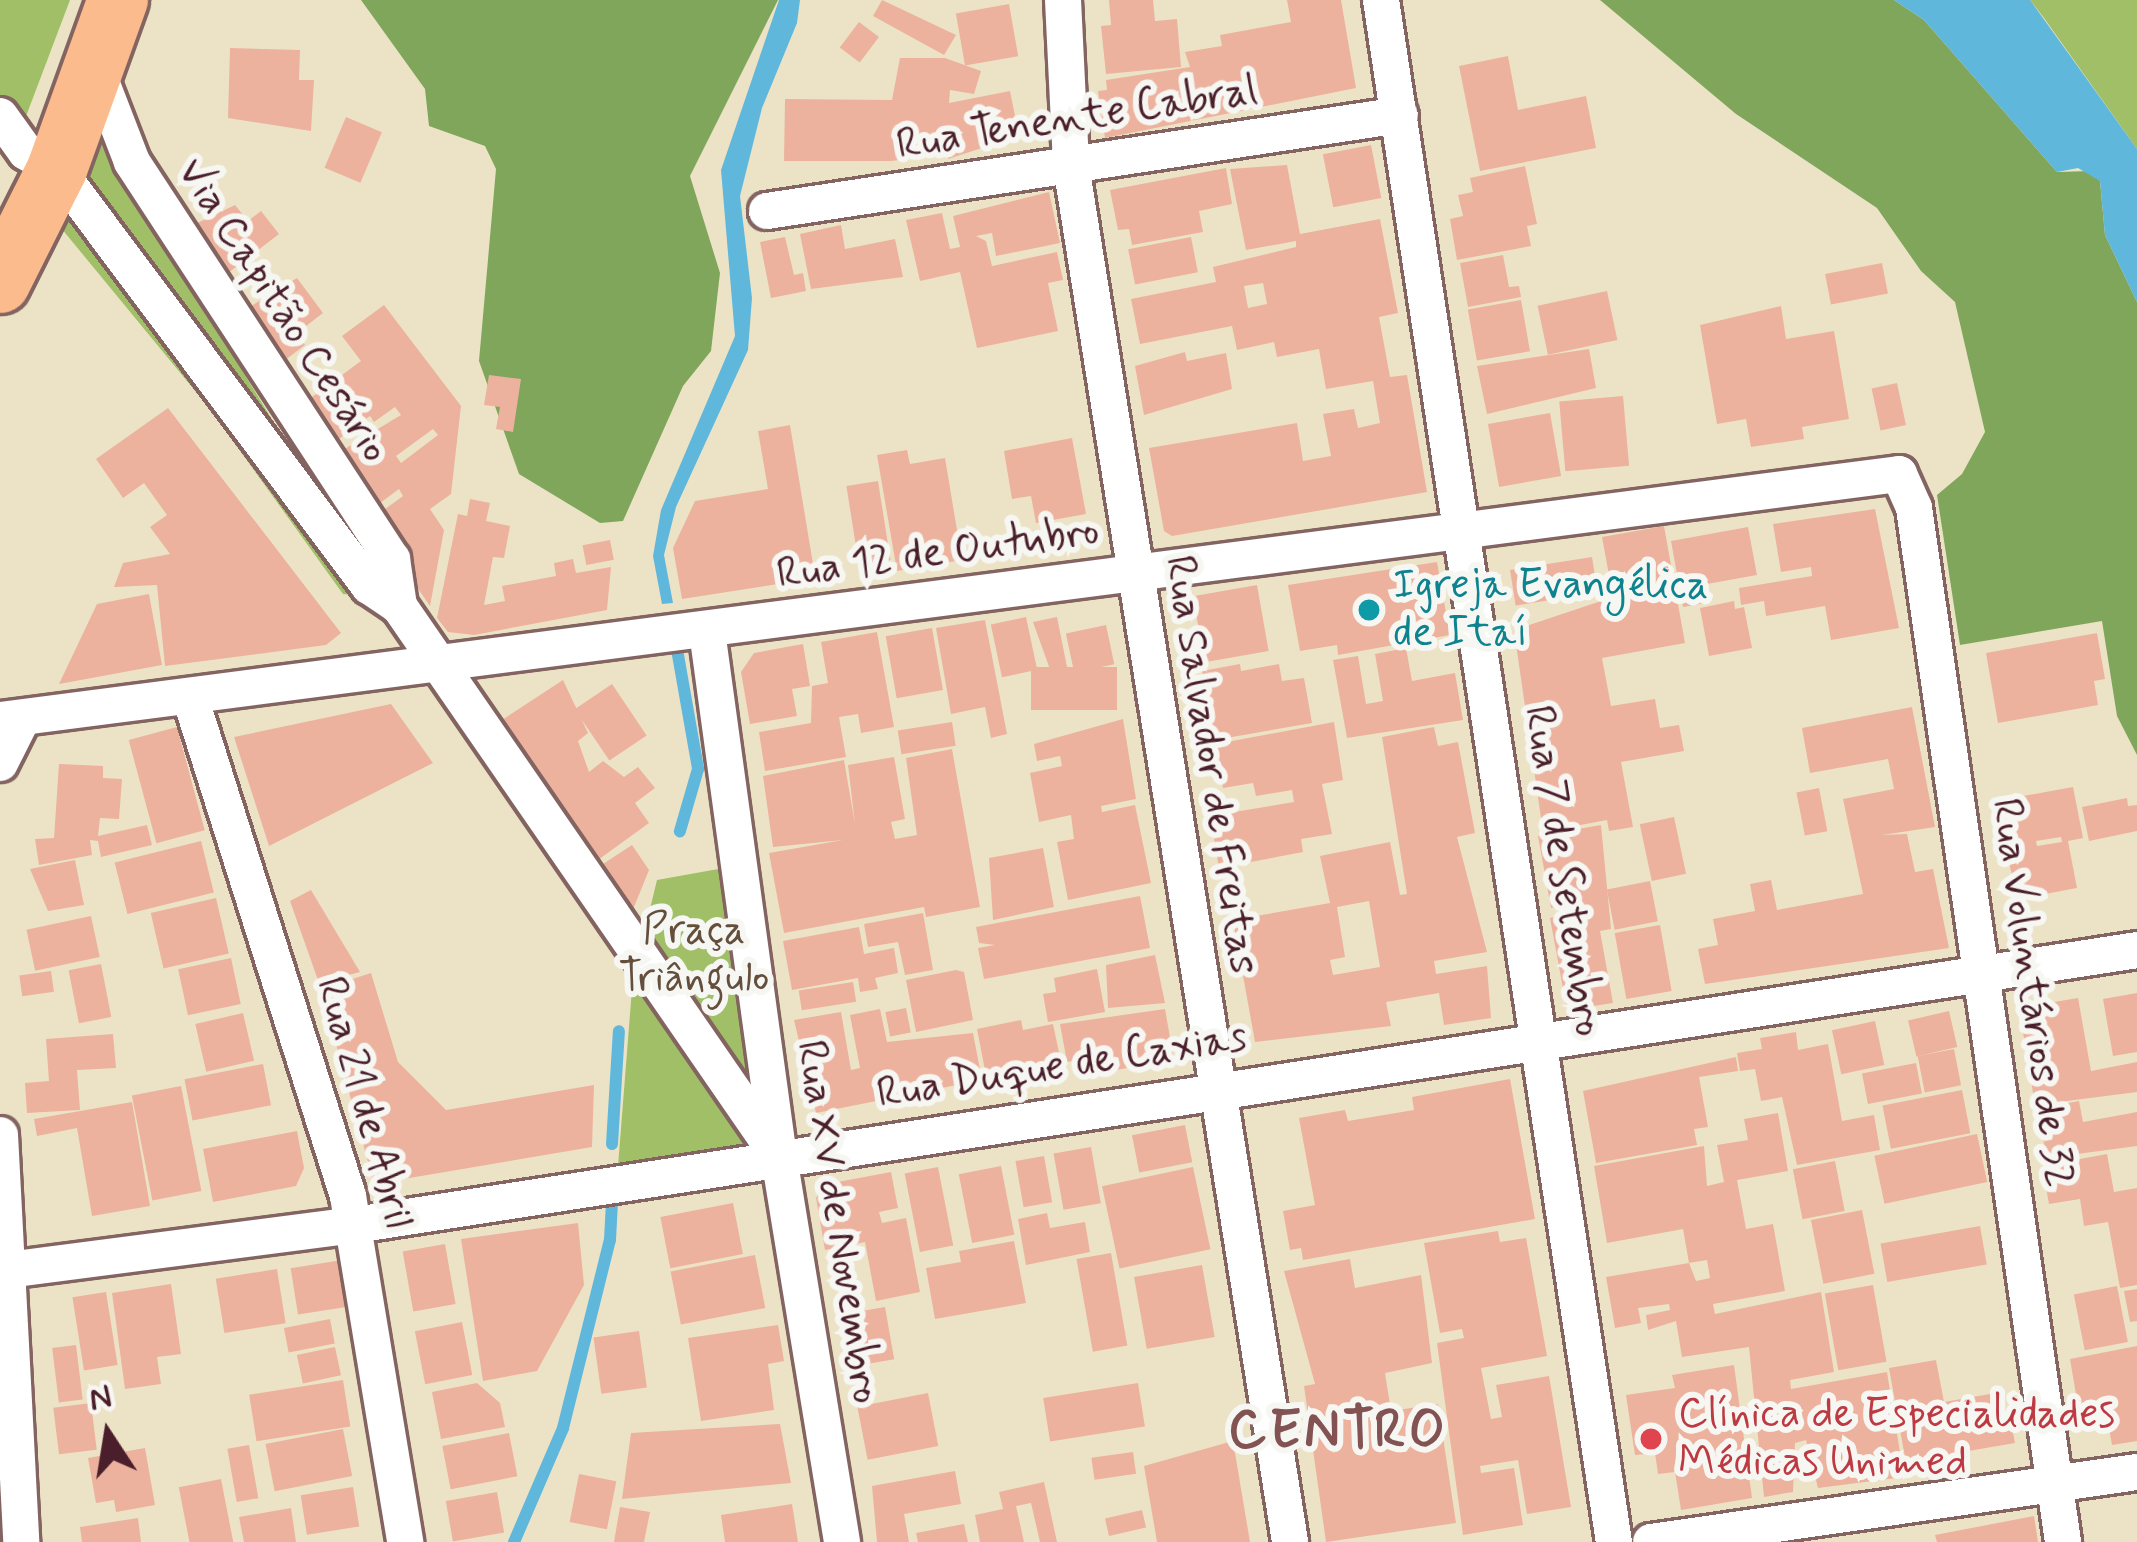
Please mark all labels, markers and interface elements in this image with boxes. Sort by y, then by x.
street label: Rua Tenente Cabral [892,65,1262,173]
street label: Via Capitão Cesário [165,150,399,472]
street label: Rua 12 de Outubro [779,507,1097,601]
street label: Rua Salvador de Freitas [1153,556,1267,974]
place label: Igreja Evangélica de Itaí [1393,561,1708,660]
marker: Igreja Evangélica de Itaí [1356,597,1382,623]
street label: Rua 7 de Setembro [1510,699,1614,1043]
street label: Rua Voluntários de 32 [1979,798,2083,1188]
park label: Praça Triângulo [619,906,769,1004]
street label: Rua 21 de Abril [303,971,423,1235]
street label: Rua Duque de Caxias [877,1013,1247,1121]
street label: Rua XV de Novembro [784,1038,890,1406]
north arrow [48,1374,168,1494]
text: N [85,1375,116,1423]
place label: Clínica de Especialidades Médicas Unimed [1678,1390,2113,1488]
district label: CENTRO [1224,1400,1452,1464]
marker: Clínica de Especialidades Médicas Unimed [1635,1423,1667,1455]

